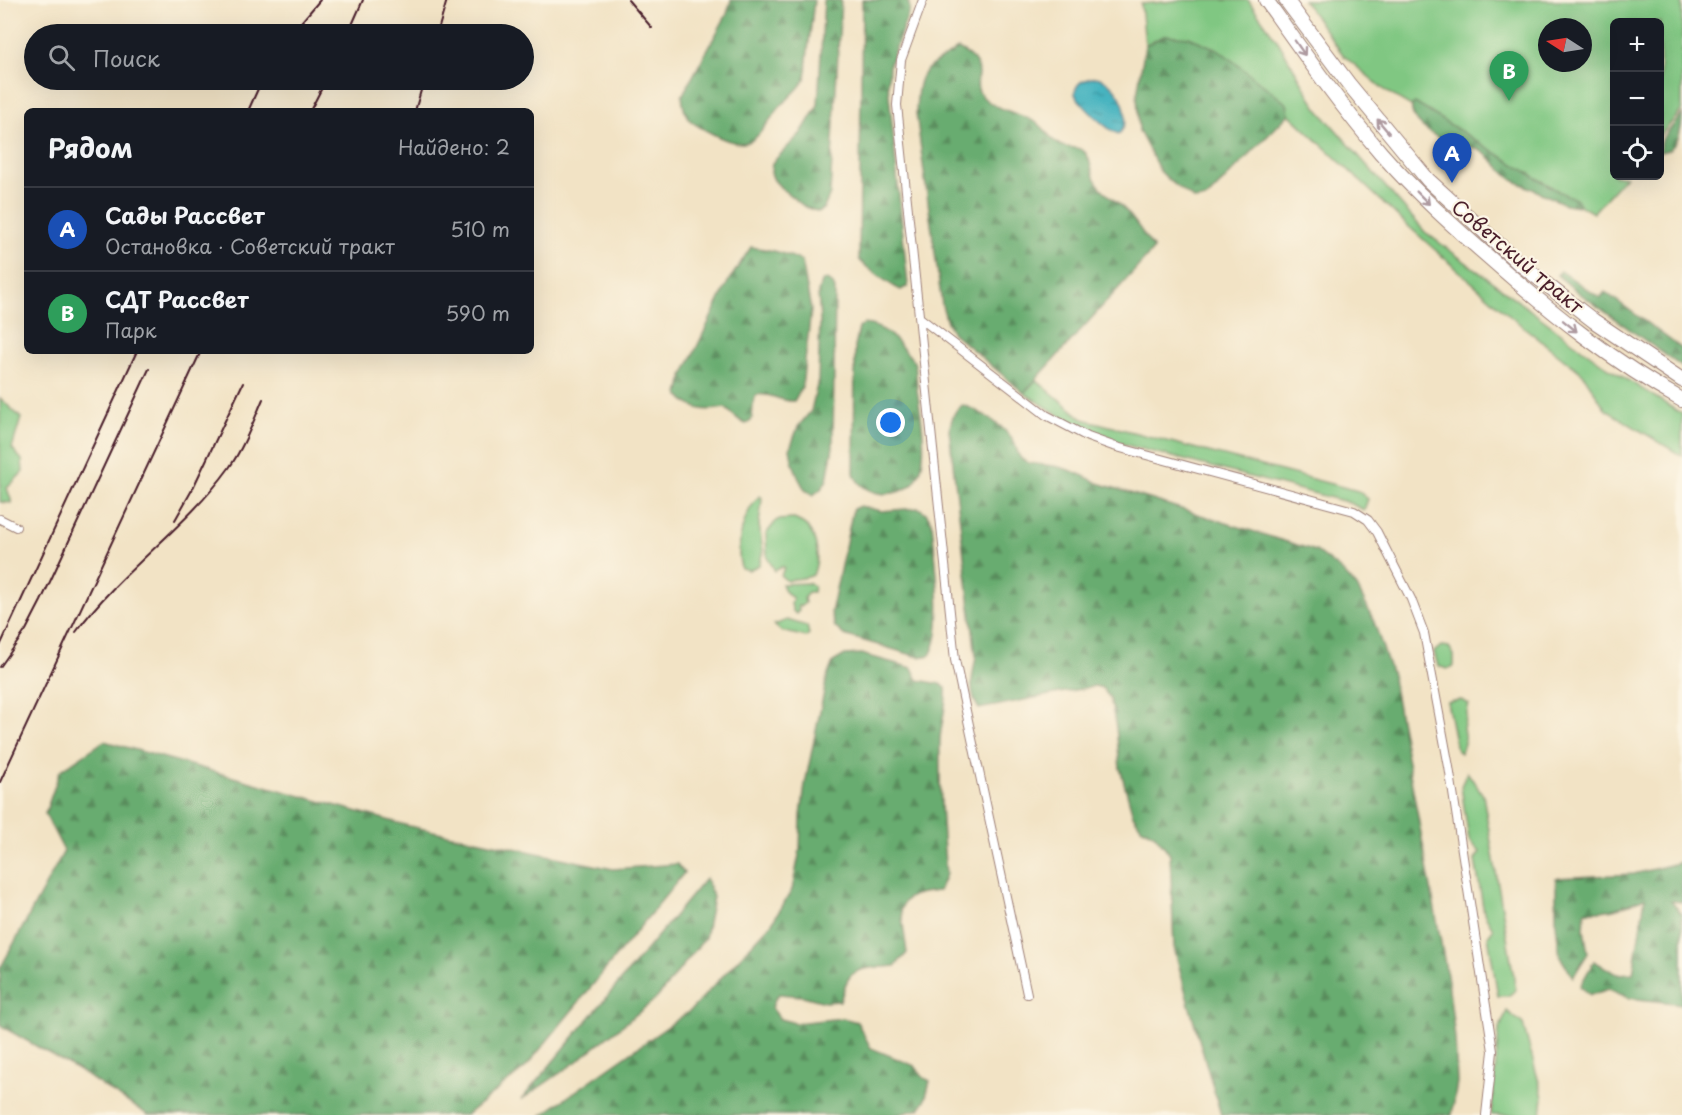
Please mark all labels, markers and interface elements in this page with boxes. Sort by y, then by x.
north arrow [1538,18,1592,72]
map controls [1610,18,1664,180]
button: + [1610,18,1664,72]
search box [24,24,534,90]
one-way arrow [1294,39,1306,55]
icon: search [45,41,78,74]
text: Поиск [93,41,160,74]
pin: B [1490,51,1528,101]
button: − [1610,72,1664,126]
one-way arrow [1377,118,1390,134]
button: locate [1610,126,1664,180]
text: Рядом [48,128,133,167]
text: Найдено: 2 [398,132,510,162]
pin: A [1432,134,1472,183]
one-way arrow [1416,191,1431,206]
street label: Советский тракт [1445,192,1591,321]
text: Сады Рассвет [105,198,265,231]
text: A [60,214,75,244]
text: 510 m [450,214,510,244]
text: Остановка · Советский тракт [105,231,395,261]
text: СДТ Рассвет [105,282,249,315]
text: B [61,298,74,328]
text: 590 m [446,298,510,328]
text: Парк [105,315,157,345]
one-way arrow [1562,319,1578,332]
your location [876,408,905,437]

